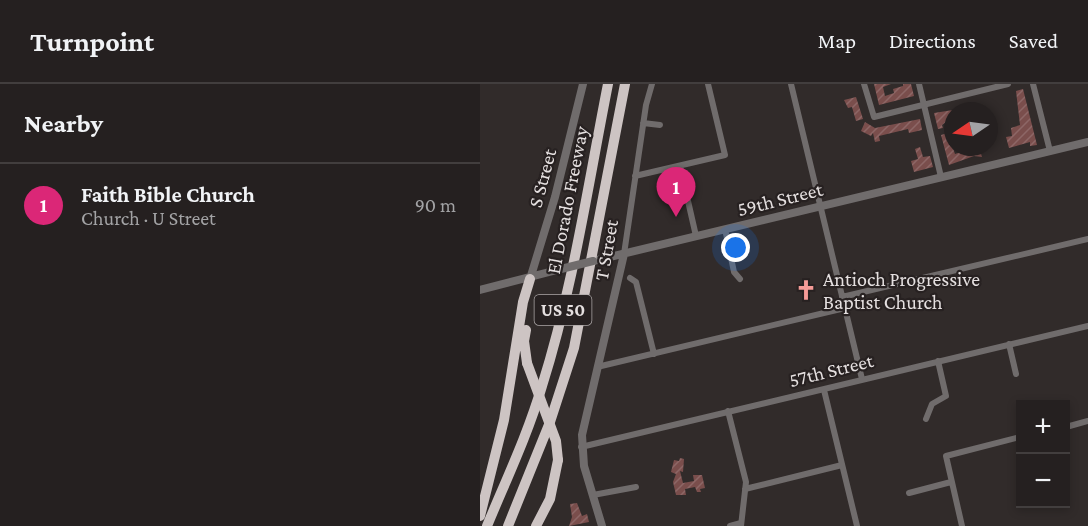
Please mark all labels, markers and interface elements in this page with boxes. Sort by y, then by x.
text: Turnpoint [30,26,154,57]
text: Map [818,29,856,53]
text: Directions [889,29,976,53]
text: Saved [1009,29,1058,53]
north arrow [944,102,998,156]
text: Nearby [24,109,103,138]
street label: El Dorado Freeway [542,123,593,276]
street label: S Street [524,146,560,210]
pin: 1 [656,168,696,217]
street label: 59th Street [735,178,825,220]
text: Faith Bible Church [81,182,255,207]
text: 1 [40,194,47,216]
text: 90 m [415,194,456,216]
text: Church · U Street [81,207,216,229]
street label: T Street [590,217,622,282]
your location [721,233,750,262]
place label: Antioch Progressive Baptist Church [823,268,980,314]
church icon: Antioch Progressive Baptist Church [794,278,818,302]
road number: US 50 [534,295,592,325]
street label: 57th Street [787,349,876,391]
map controls [1016,400,1070,508]
button: + [1016,400,1070,454]
button: − [1016,454,1070,508]

